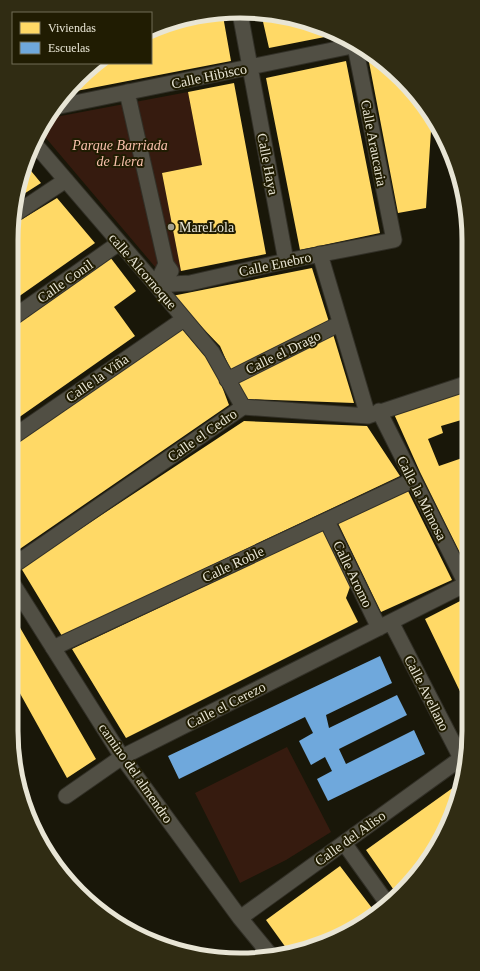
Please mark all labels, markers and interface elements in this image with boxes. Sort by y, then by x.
legend [12,12,152,64]
text: Viviendas [48,21,96,35]
text: Escuelas [48,41,90,55]
street label: Calle Hibisco [170,61,248,92]
street label: Calle Araucaria [358,99,389,188]
street label: Calle Haya [254,132,281,197]
park label: Parque Barriada de Llera [71,138,168,169]
place label: MareLola [179,220,235,235]
marker: MareLola [166,222,176,232]
street label: calle Alcornoque [106,230,180,312]
street label: Calle Enebro [238,250,313,279]
street label: Calle Conil [35,257,96,306]
street label: Calle el Drago [243,328,323,377]
street label: Calle la Viña [63,351,132,405]
street label: Calle el Cedro [165,406,240,465]
street label: Calle la Mimosa [394,454,450,544]
street label: Calle Aromo [330,539,375,610]
street label: Calle Roble [200,544,267,585]
street label: Calle Avellano [401,653,452,733]
street label: Calle el Cerezo [184,679,268,732]
street label: camino del almendro [96,721,176,826]
street label: Calle del Aliso [312,808,388,869]

